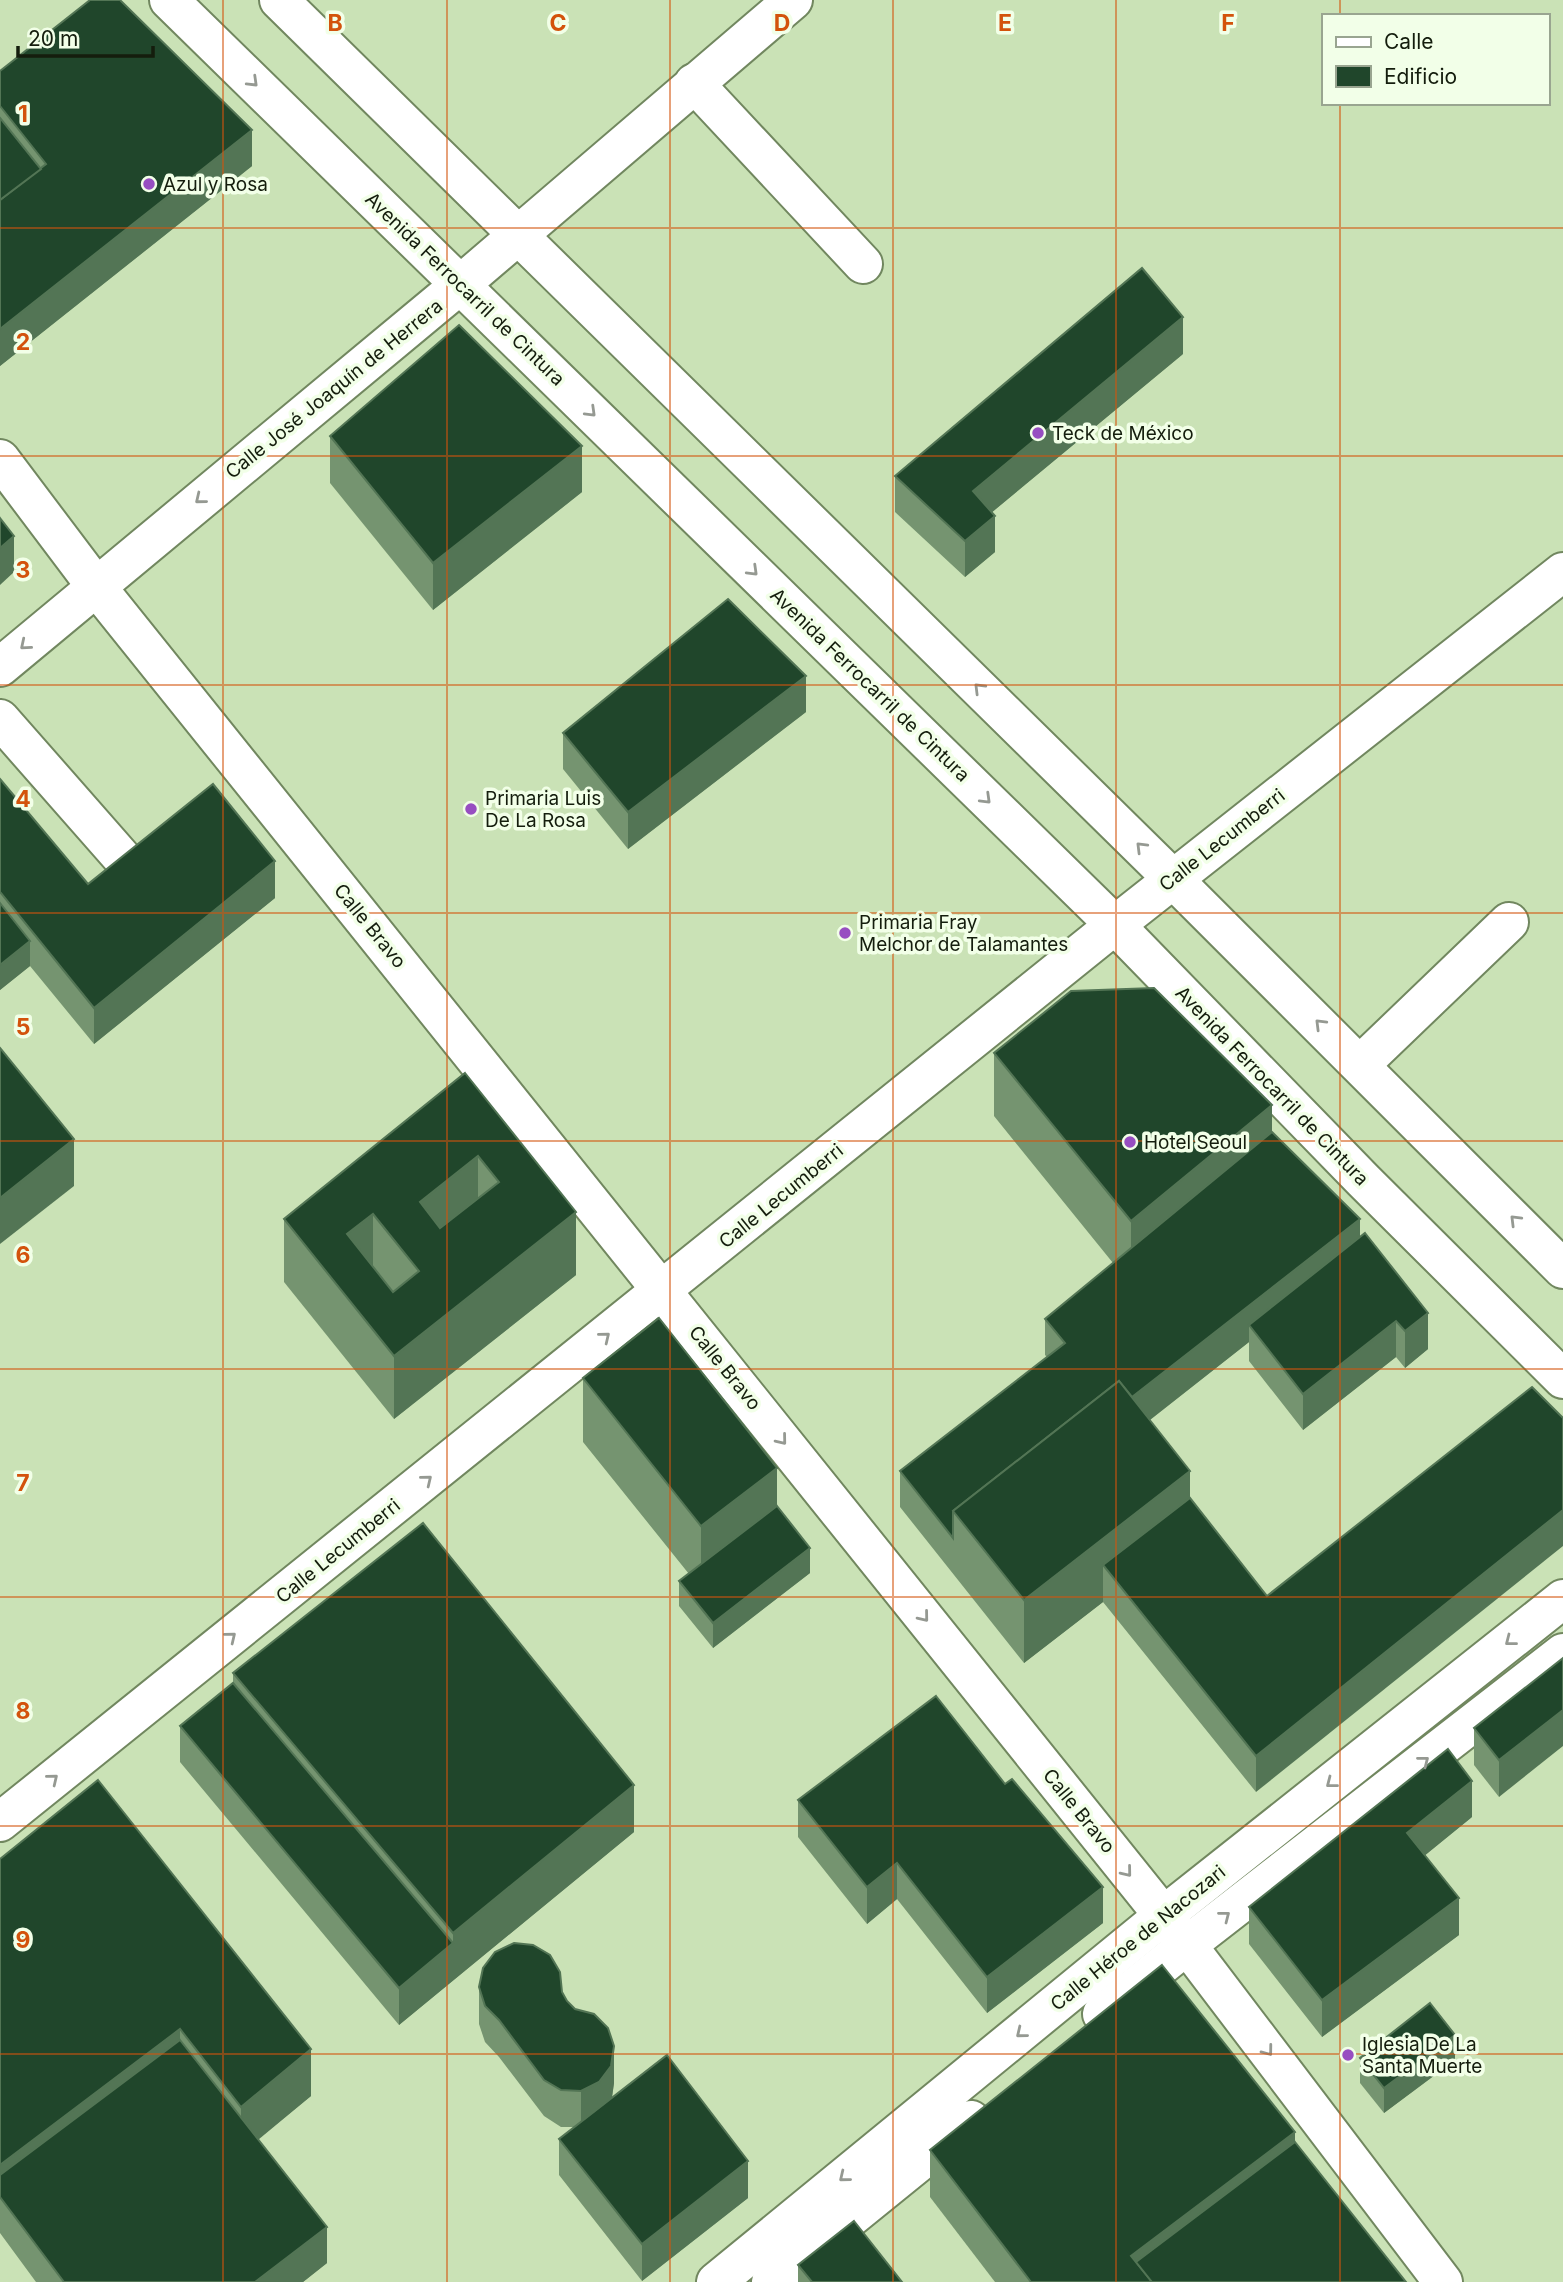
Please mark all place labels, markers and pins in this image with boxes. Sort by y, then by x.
place label: Azul y Rosa [163,173,268,196]
marker: Azul y Rosa [141,176,157,192]
place label: Teck de México [1052,422,1194,445]
marker: Teck de México [1030,425,1046,441]
place label: Primaria Luis De La Rosa [485,787,601,832]
marker: Primaria Luis De La Rosa [463,801,479,817]
place label: Primaria Fray Melchor de Talamantes [859,911,1068,956]
marker: Primaria Fray Melchor de Talamantes [837,925,853,941]
place label: Hotel Seoul [1144,1131,1247,1154]
marker: Hotel Seoul [1122,1134,1138,1150]
place label: Iglesia De La Santa Muerte [1362,2033,1482,2078]
marker: Iglesia De La Santa Muerte [1340,2047,1356,2063]

